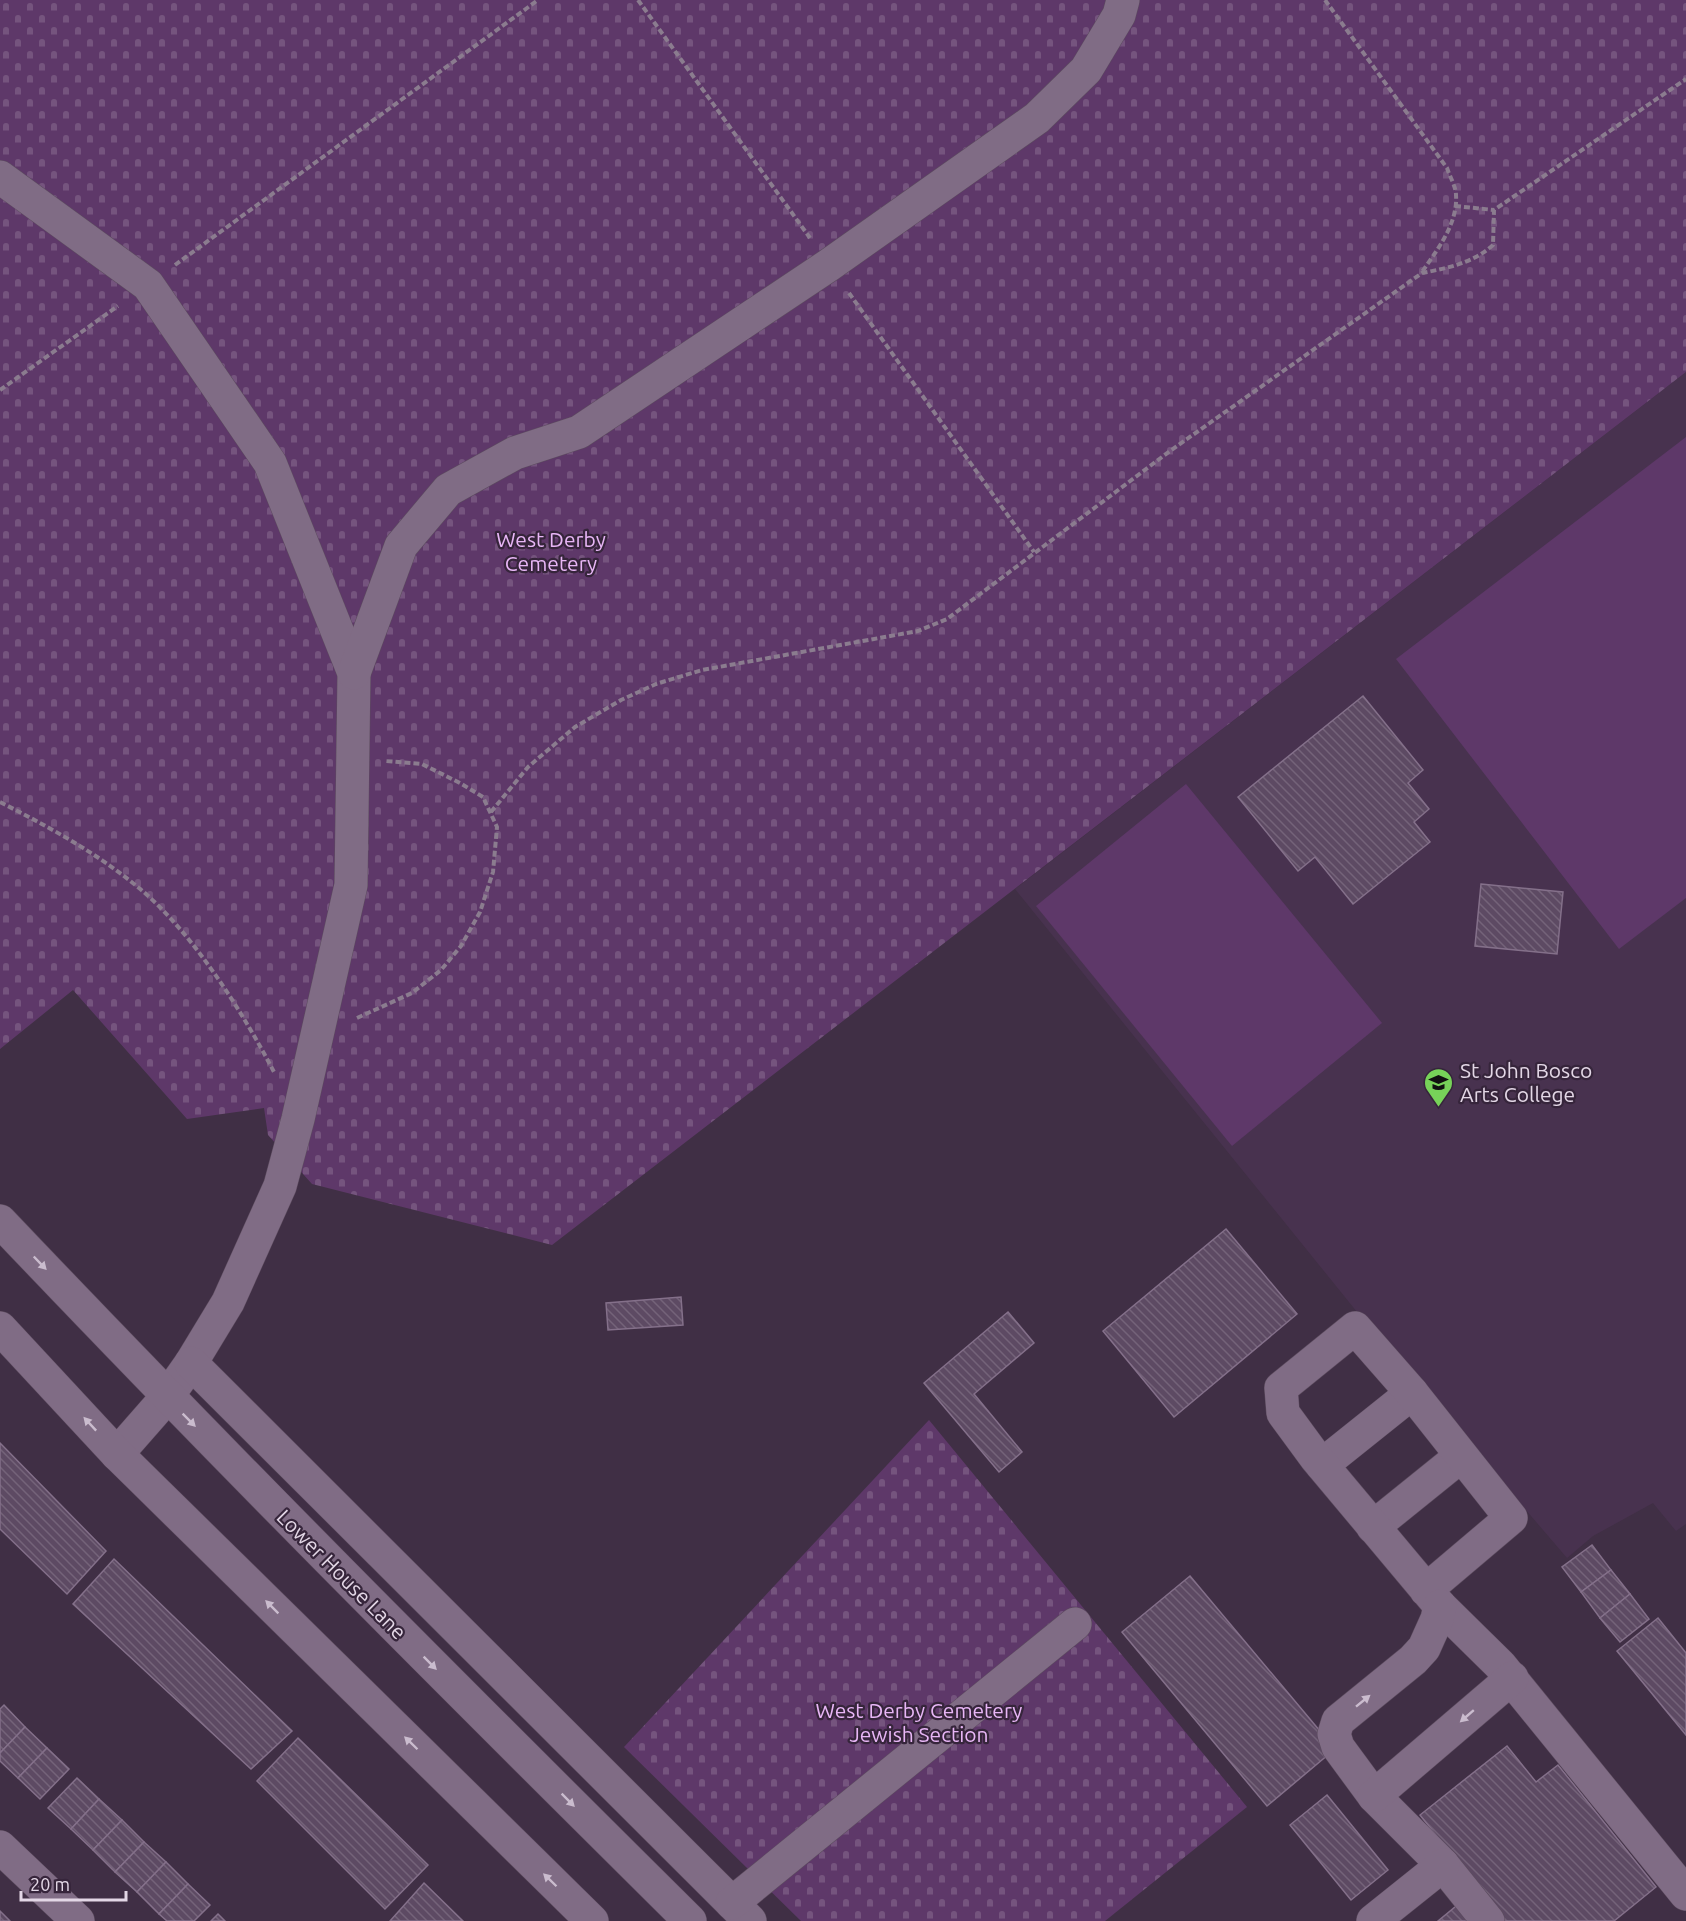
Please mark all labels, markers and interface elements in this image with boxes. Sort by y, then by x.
park label: West Derby Cemetery [496,527,606,575]
place label: St John Bosco Arts College [1460,1058,1592,1106]
school or university icon: St John Bosco Arts College [1423,1066,1455,1108]
one-way arrow [33,1256,47,1270]
one-way arrow [182,1412,196,1426]
one-way arrow [83,1417,97,1432]
street label: Lower House Lane [272,1504,412,1644]
one-way arrow [266,1600,280,1614]
one-way arrow [422,1655,436,1669]
one-way arrow [1355,1695,1371,1708]
park label: West Derby Cemetery Jewish Section [816,1698,1022,1746]
one-way arrow [1460,1709,1475,1722]
one-way arrow [405,1737,419,1751]
one-way arrow [561,1793,575,1807]
scale bar [21,1864,126,1902]
one-way arrow [543,1873,558,1887]
text: 20 m [30,1874,70,1894]

